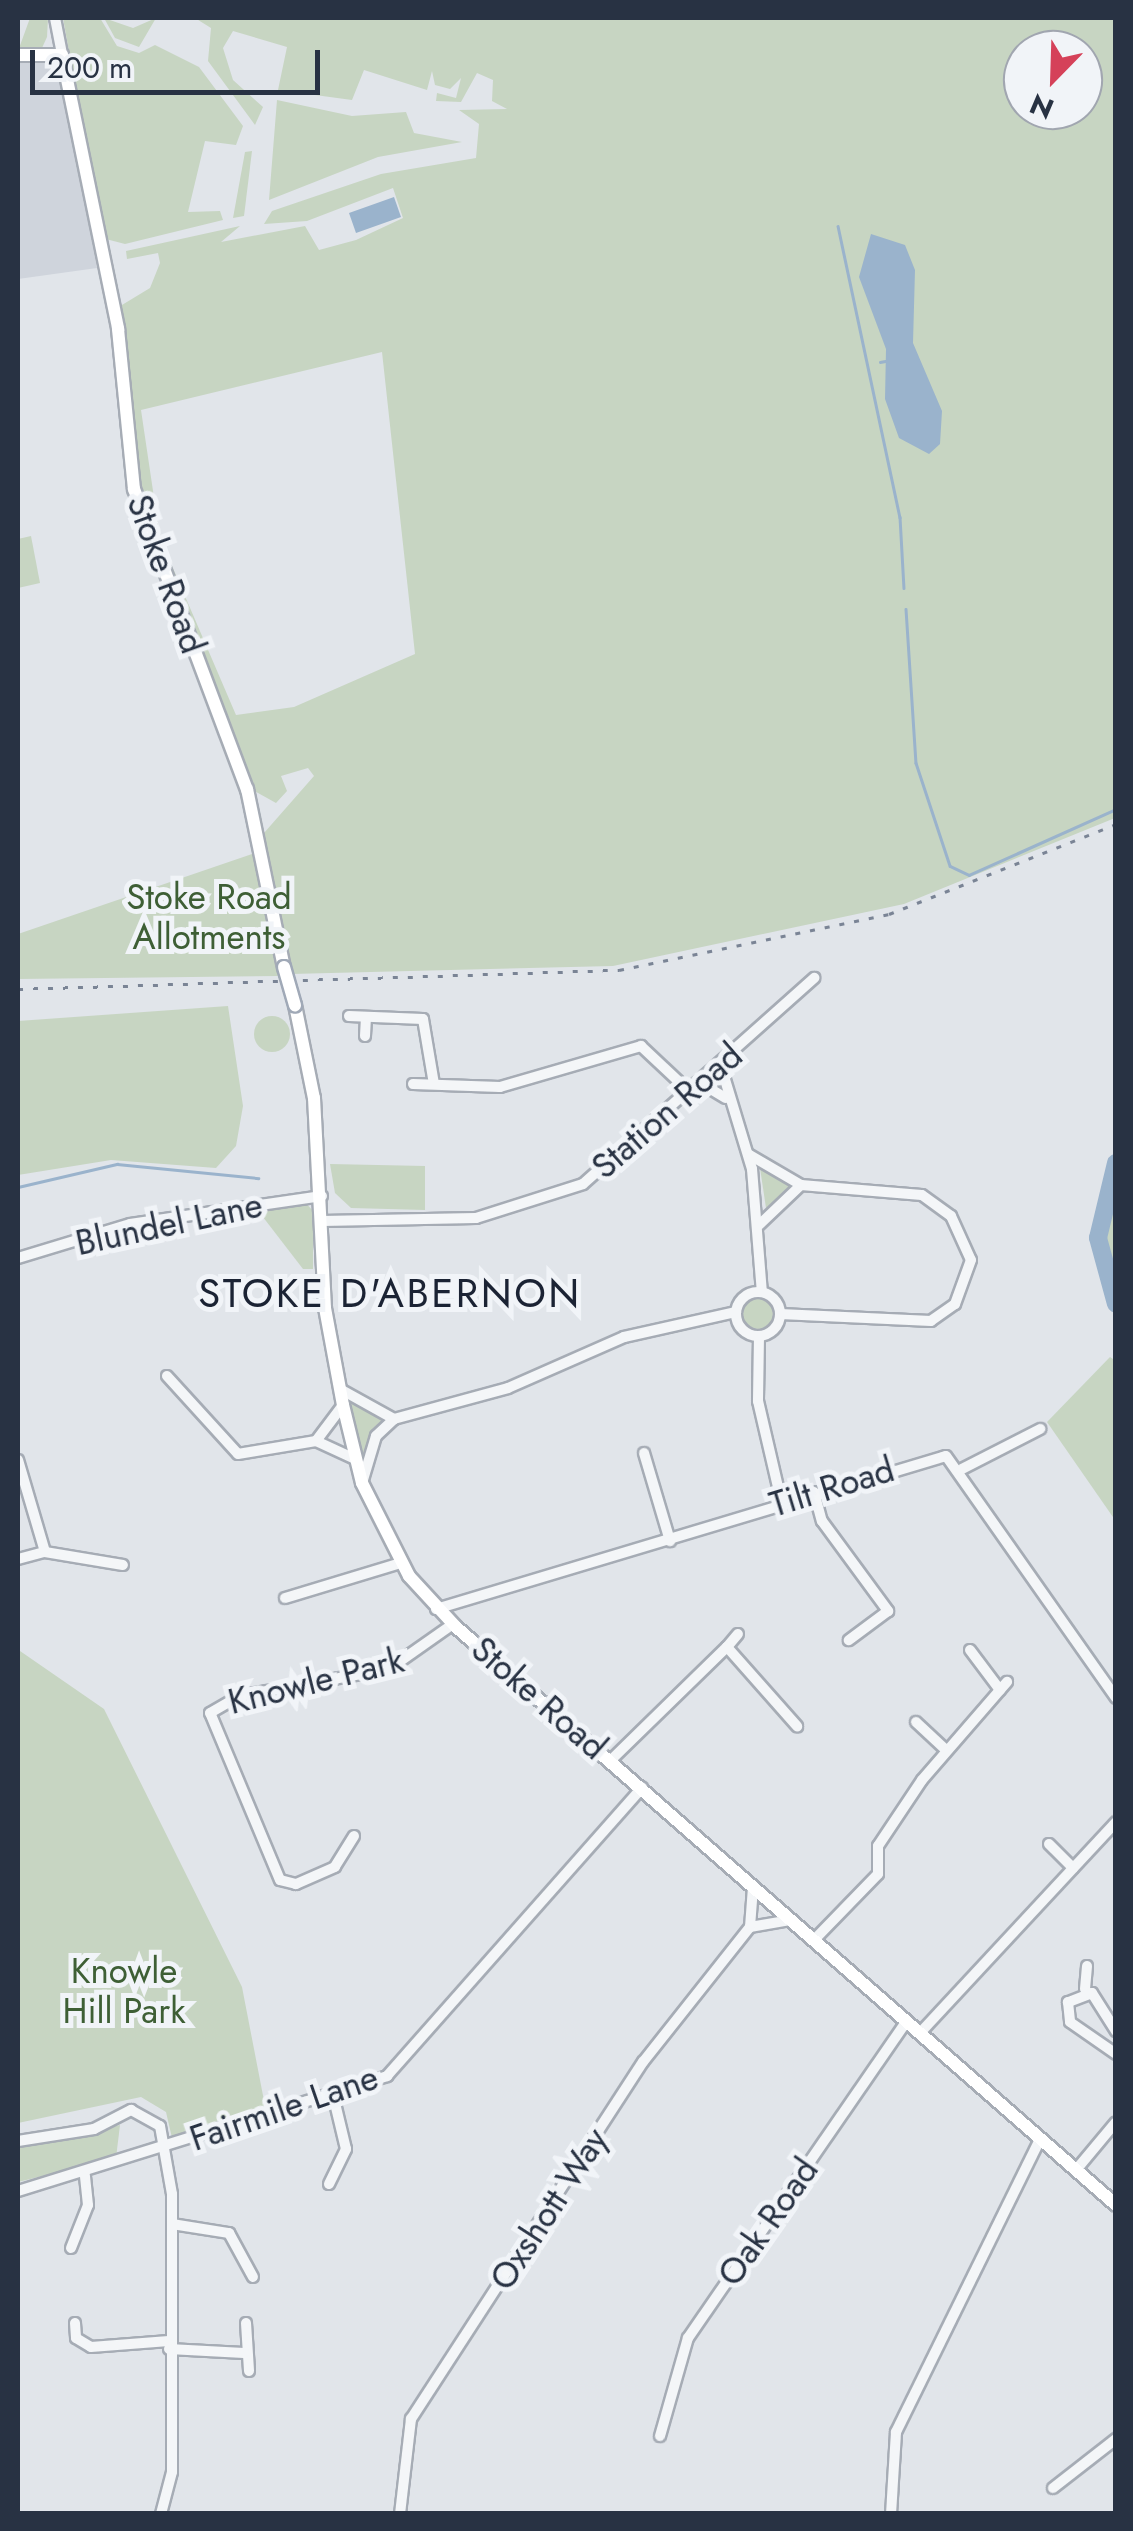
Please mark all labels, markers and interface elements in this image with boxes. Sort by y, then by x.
scale bar [35,30,325,92]
north arrow [1003,30,1103,130]
text: 200 m [47,46,132,89]
text: N [1024,83,1060,129]
street label: Stoke Road [118,489,214,659]
park label: Stoke Road Allotments [126,876,292,958]
street label: Station Road [583,1034,751,1188]
street label: Blundel Lane [72,1184,266,1264]
district label: STOKE D'ABERNON [198,1269,582,1317]
street label: Tilt Road [765,1448,899,1526]
street label: Stoke Road [463,1628,615,1768]
street label: Knowle Park [224,1639,408,1723]
park label: Knowle Hill Park [62,1950,186,2032]
street label: Fairmile Lane [184,2056,384,2160]
street label: Oxshott Way [481,2120,617,2298]
street label: Oak Road [709,2150,827,2294]

